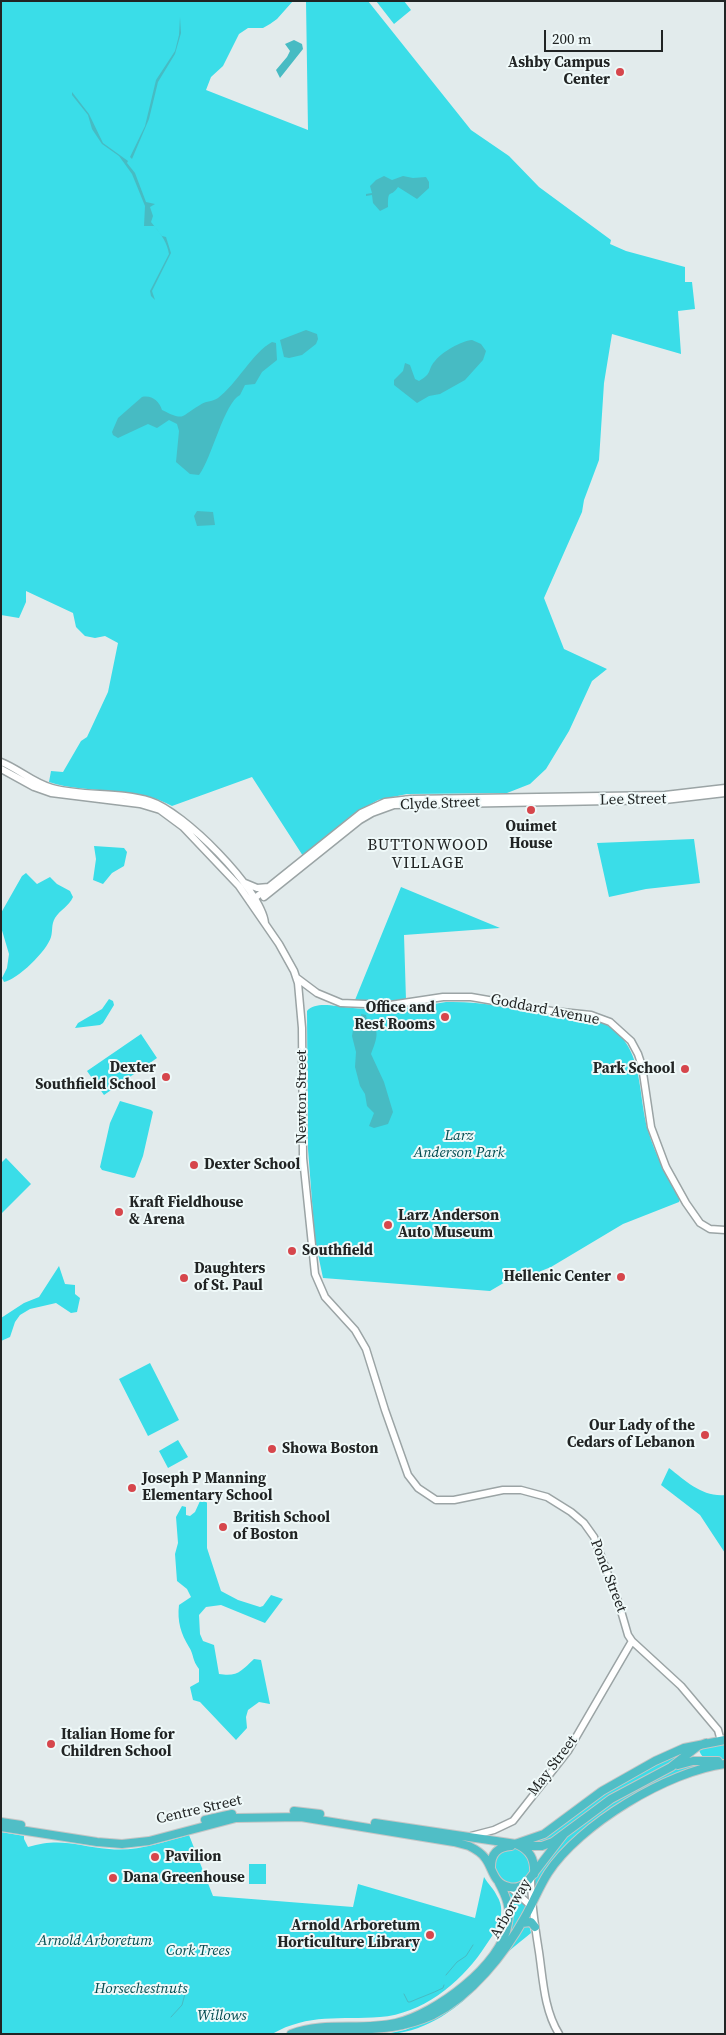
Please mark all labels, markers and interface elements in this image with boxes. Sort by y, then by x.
scale bar [546,20,665,52]
text: 200 m [552,28,592,49]
place label: Ashby Campus Center [508,54,610,89]
marker: Ashby Campus Center [614,66,626,78]
street label: Lee Street [600,790,666,810]
street label: Clyde Street [400,794,480,814]
marker: Ouimet House [525,804,537,816]
place label: Ouimet House [505,818,557,853]
district label: BUTTONWOOD VILLAGE [366,836,490,874]
street label: Goddard Avenue [489,991,601,1029]
place label: Office and Rest Rooms [354,999,435,1034]
marker: Office and Rest Rooms [439,1011,451,1023]
street label: Newton Street [293,1050,311,1144]
place label: Dexter Southfield School [35,1059,156,1094]
place label: Park School [593,1060,675,1078]
marker: Park School [679,1063,691,1075]
marker: Dexter Southfield School [160,1071,172,1083]
park label: Larz Anderson Park [413,1127,505,1162]
place label: Dexter School [204,1156,300,1174]
marker: Dexter School [188,1159,200,1171]
place label: Kraft Fieldhouse & Arena [129,1194,243,1229]
marker: Kraft Fieldhouse & Arena [113,1206,125,1218]
place label: Larz Anderson Auto Museum [398,1207,499,1242]
marker: Larz Anderson Auto Museum [382,1219,394,1231]
place label: Southfield [302,1242,373,1260]
marker: Southfield [286,1245,298,1257]
place label: Daughters of St. Paul [194,1260,265,1295]
place label: Hellenic Center [504,1268,611,1286]
marker: Hellenic Center [615,1271,627,1283]
marker: Daughters of St. Paul [178,1272,190,1284]
place label: Our Lady of the Cedars of Lebanon [567,1417,695,1452]
marker: Our Lady of the Cedars of Lebanon [699,1429,711,1441]
place label: Showa Boston [282,1440,379,1458]
marker: Showa Boston [266,1443,278,1455]
place label: Joseph P Manning Elementary School [142,1470,272,1505]
marker: Joseph P Manning Elementary School [126,1482,138,1494]
place label: British School of Boston [233,1509,330,1544]
marker: British School of Boston [217,1521,229,1533]
street label: Pond Street [586,1537,630,1615]
place label: Italian Home for Children School [61,1726,175,1761]
street label: May Street [525,1732,581,1800]
marker: Italian Home for Children School [45,1738,57,1750]
street label: Centre Street [155,1791,243,1829]
place label: Pavilion [165,1848,222,1866]
marker: Pavilion [149,1851,161,1863]
place label: Dana Greenhouse [123,1869,245,1887]
marker: Dana Greenhouse [107,1872,119,1884]
street label: Arborway [487,1876,535,1942]
place label: Arnold Arboretum Horticulture Library [277,1917,420,1952]
marker: Arnold Arboretum Horticulture Library [424,1929,436,1941]
park label: Arnold Arboretum [38,1932,152,1950]
park label: Cork Trees [166,1942,230,1960]
park label: Horsechestnuts [94,1980,188,1998]
park label: Willows [197,2007,247,2025]

